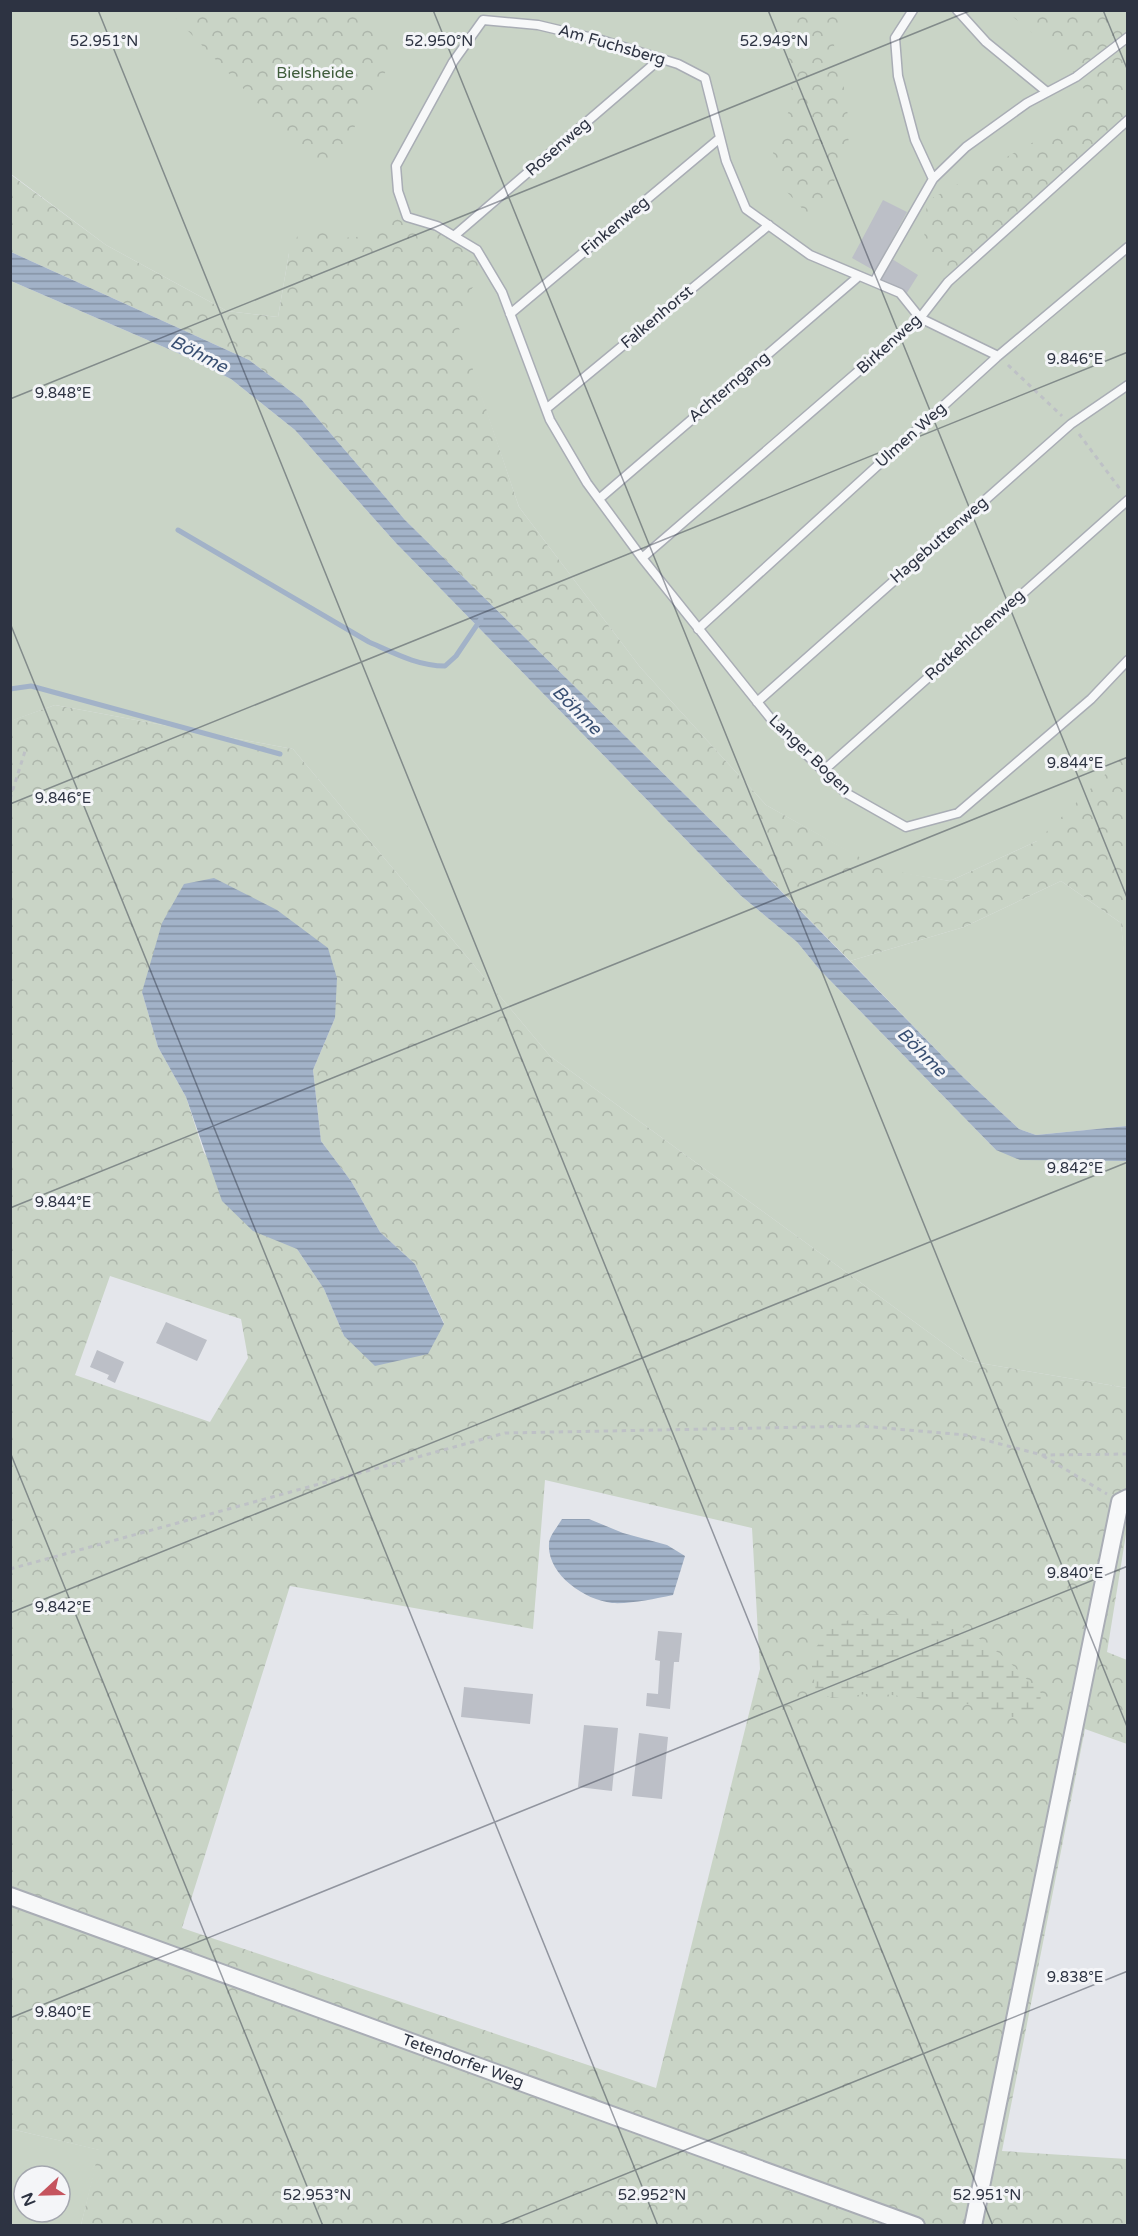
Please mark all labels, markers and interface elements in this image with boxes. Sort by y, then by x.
street label: Am Fuchsberg [556,20,668,70]
text: 52.951°N [70,32,138,50]
text: 52.950°N [405,32,473,50]
text: 52.949°N [740,32,808,50]
park label: Bielsheide [276,63,354,83]
street label: Rosenweg [522,113,594,181]
street label: Finkenweg [577,192,653,260]
street label: Falkenhorst [617,281,697,353]
street label: Birkenweg [853,310,925,378]
water label: Böhme [167,330,232,378]
street label: Achterngang [684,347,774,427]
text: 9.846°E [1047,350,1103,368]
text: 9.848°E [35,384,91,402]
street label: Ulmen Weg [872,398,950,472]
street label: Hagebuttenweg [886,492,992,588]
street label: Rotkehlchenweg [921,585,1029,685]
water label: Böhme [548,681,607,740]
street label: Langer Bogen [765,711,855,799]
text: 9.844°E [1047,754,1103,772]
text: 9.846°E [35,789,91,807]
water label: Böhme [893,1023,952,1082]
text: 9.842°E [1047,1159,1103,1177]
text: 9.844°E [35,1193,91,1211]
text: 9.840°E [1047,1564,1103,1582]
text: 9.842°E [35,1598,91,1616]
text: 9.838°E [1047,1968,1103,1986]
text: 9.840°E [35,2003,91,2021]
street label: Tetendorfer Weg [399,2030,527,2092]
north arrow [12,2164,72,2224]
text: 52.953°N [283,2186,351,2204]
text: 52.952°N [618,2186,686,2204]
text: 52.951°N [953,2186,1021,2204]
text: N [17,2190,41,2209]

